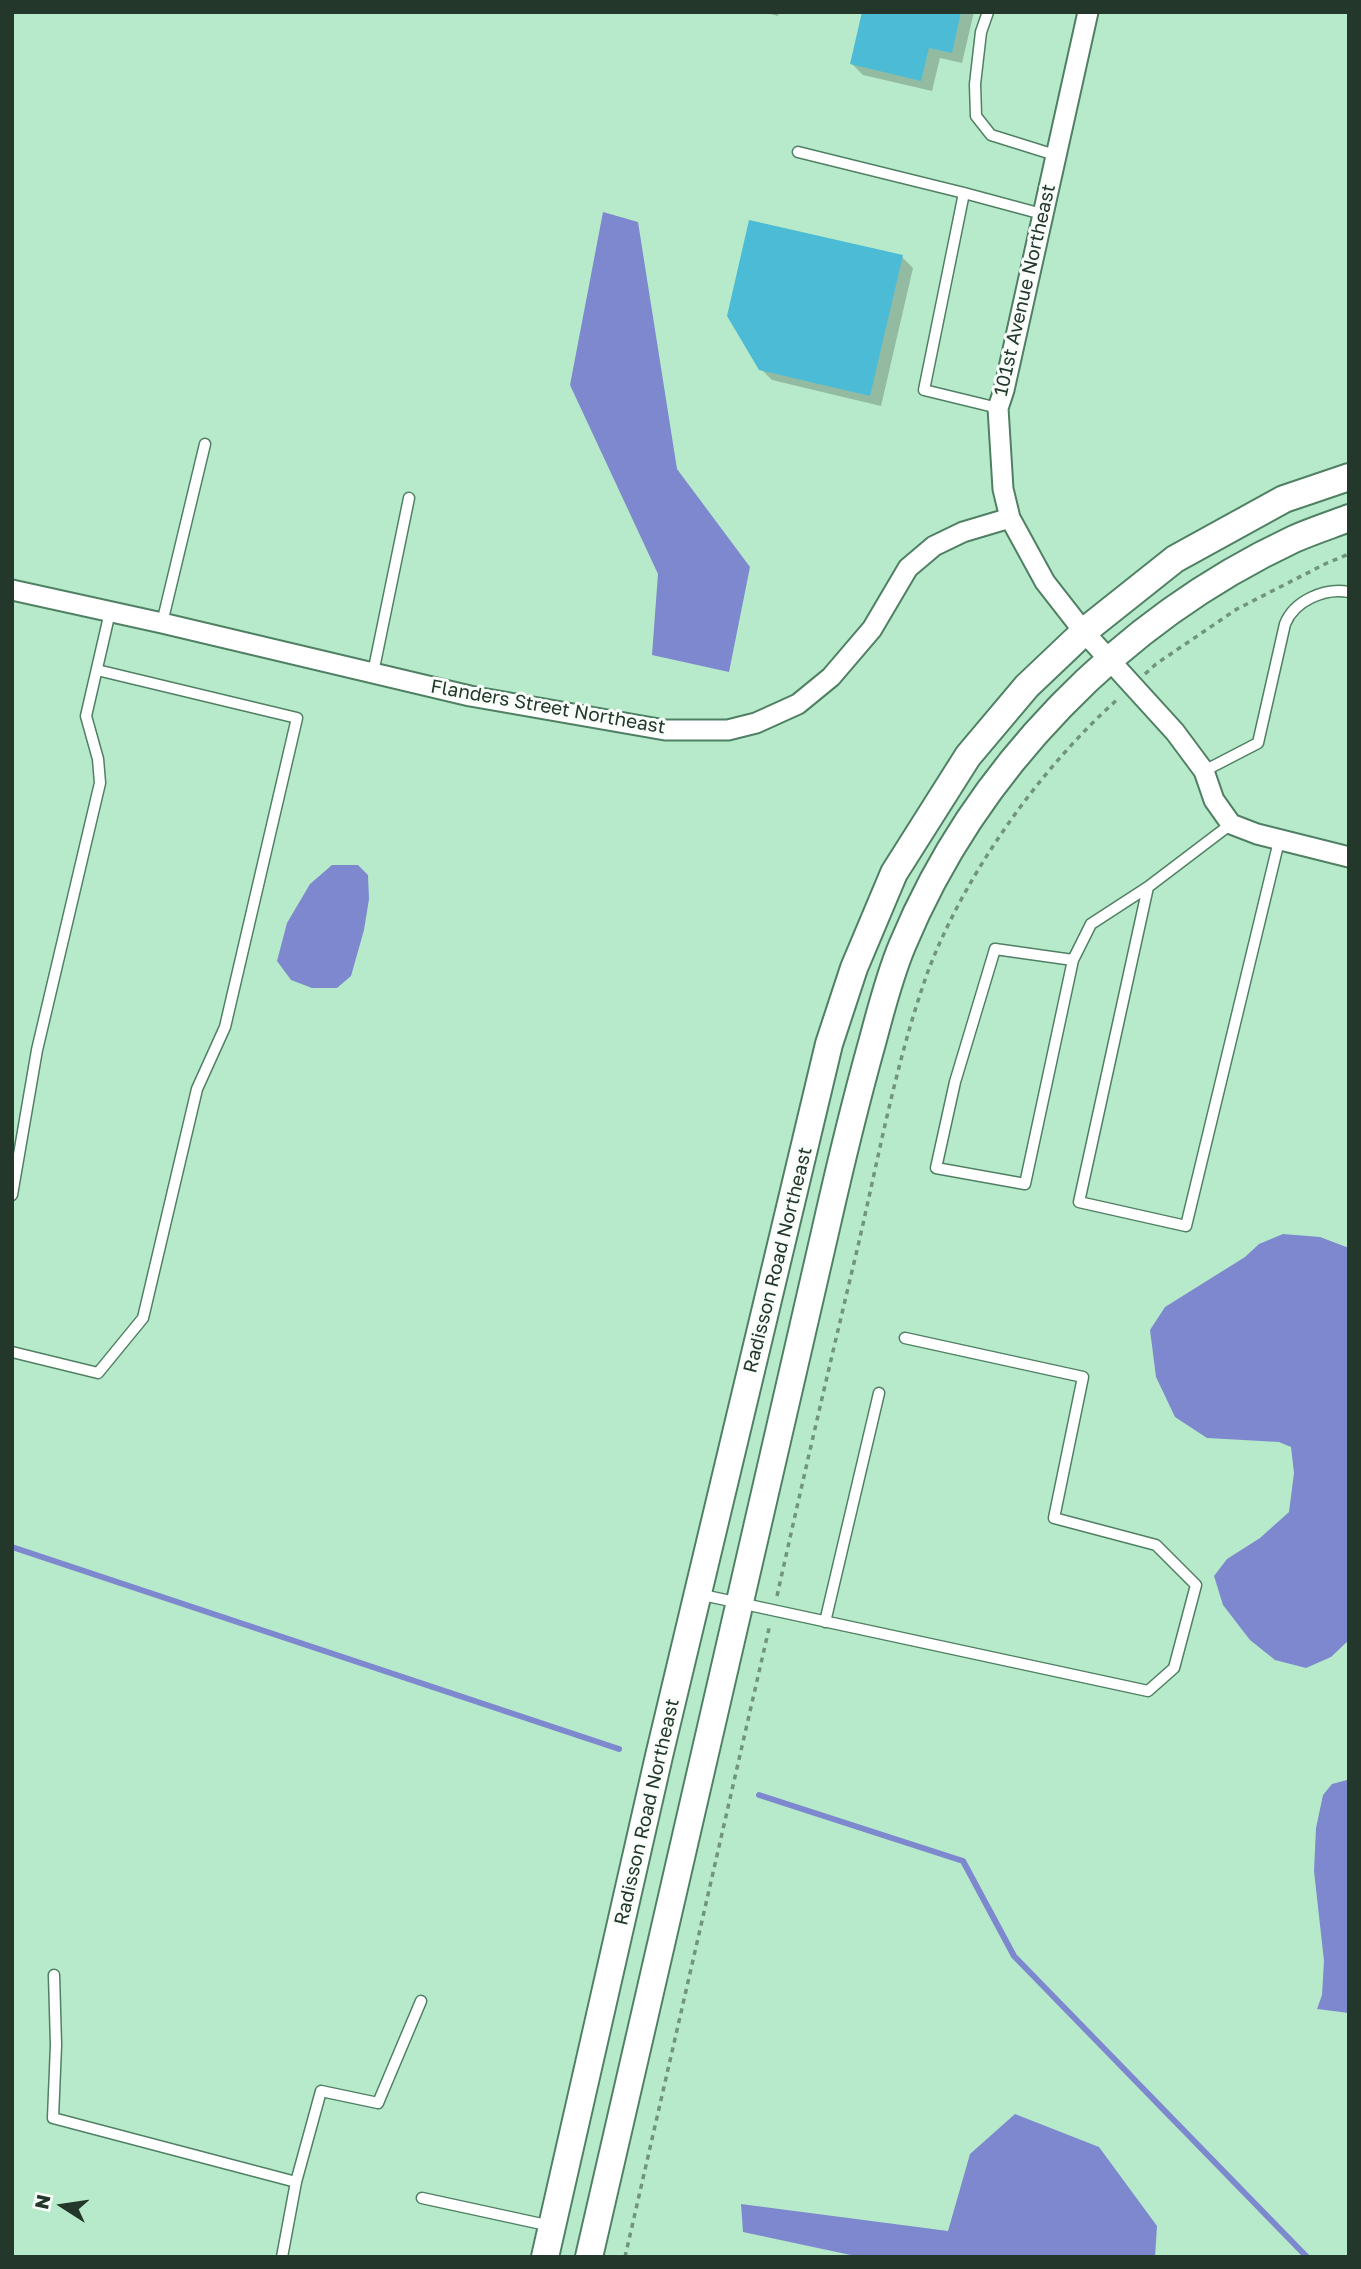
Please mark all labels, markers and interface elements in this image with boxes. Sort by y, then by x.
street label: 101st Avenue Northeast [990,182,1060,398]
street label: Flanders Street Northeast [429,675,667,739]
street label: Radisson Road Northeast [739,1145,817,1375]
street label: Radisson Road Northeast [610,1696,684,1928]
north arrow [28,2171,98,2241]
text: N [29,2192,55,2211]

